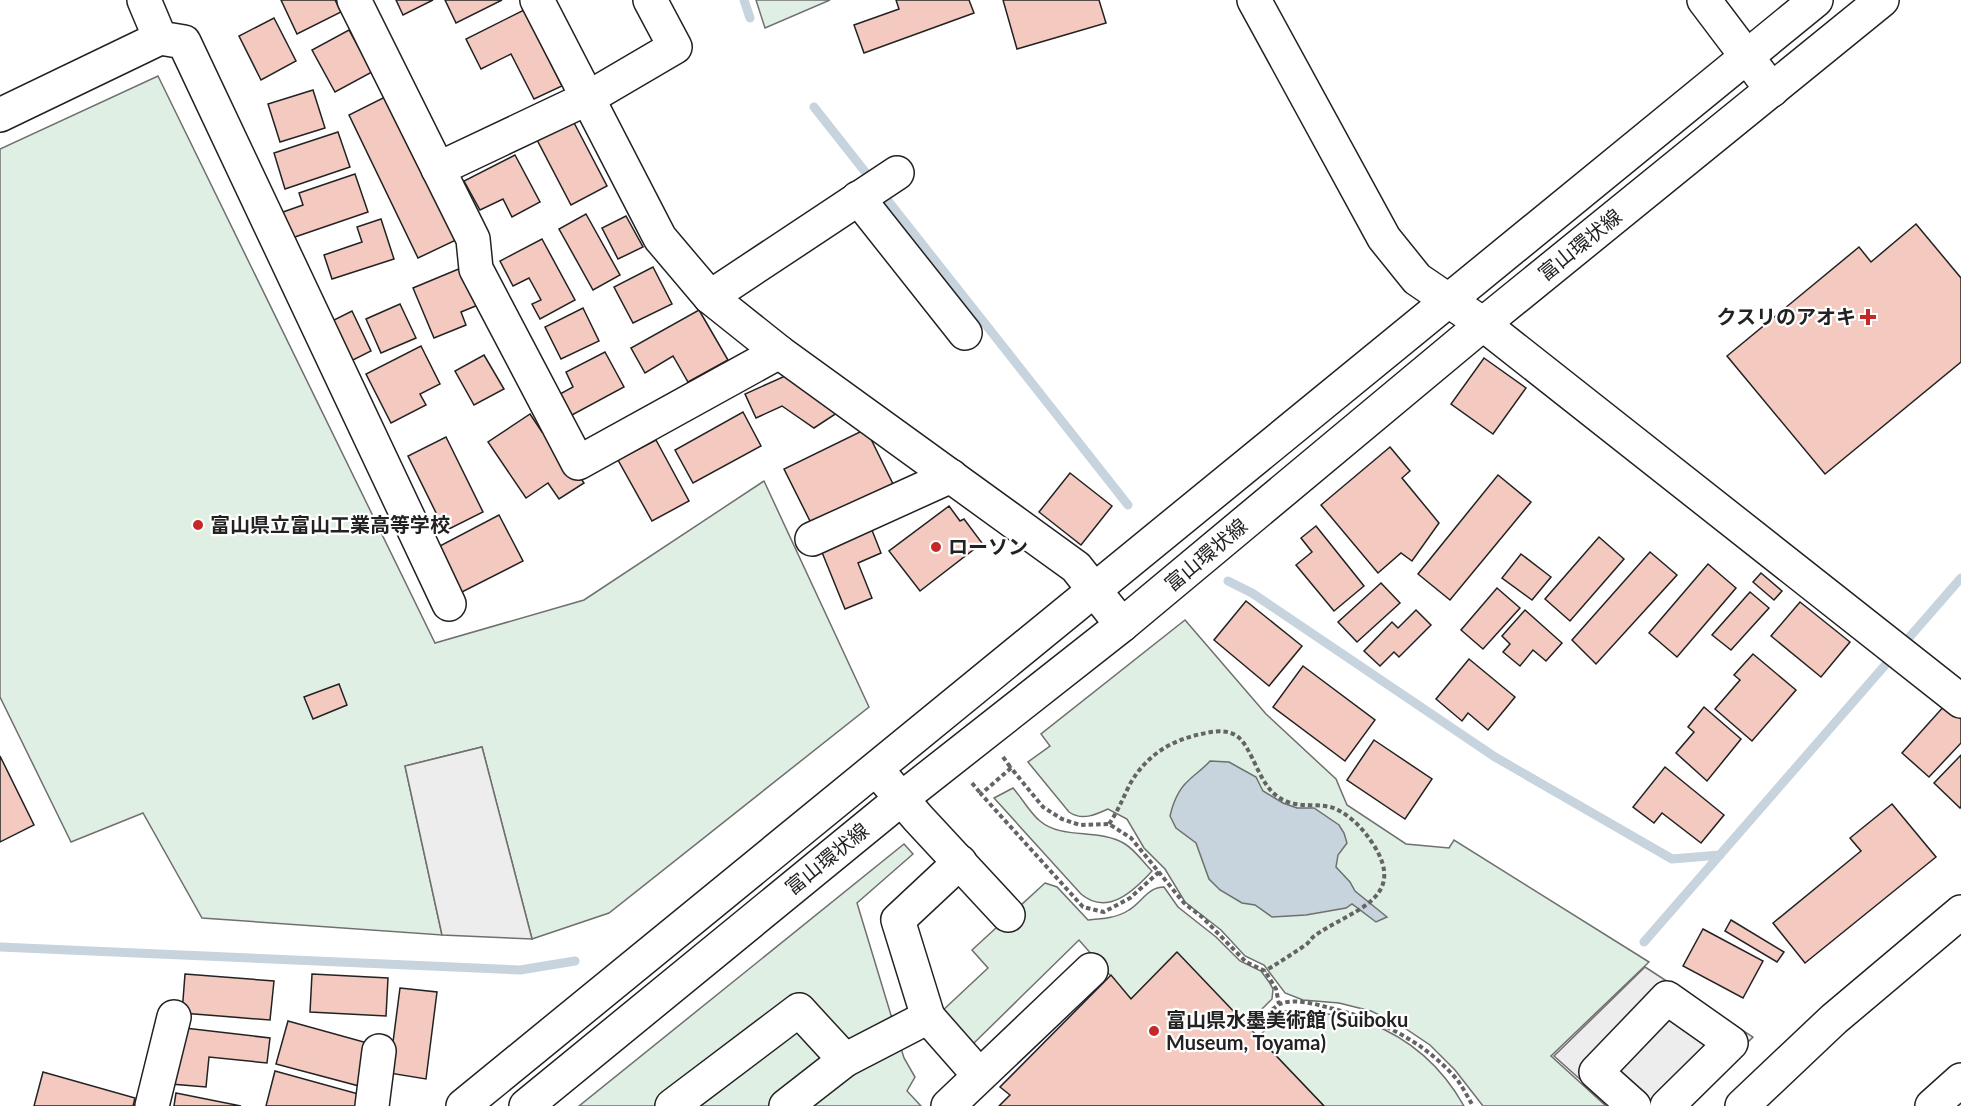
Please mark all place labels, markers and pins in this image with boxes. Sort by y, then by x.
place label: クスリのアオキ [1717,304,1856,328]
marker: クスリのアオキ [1861,310,1875,324]
place label: 富山県立富山工業高等学校 [210,512,450,536]
marker: 富山県立富山工業高等学校 [191,518,205,532]
place label: ローソン [948,534,1028,558]
marker: ローソン [929,540,943,554]
place label: 富山県水墨美術館 (Suiboku Museum, Toyama) [1166,1007,1408,1054]
marker: 富山県水墨美術館 (Suiboku Museum, Toyama) [1147,1024,1161,1038]

